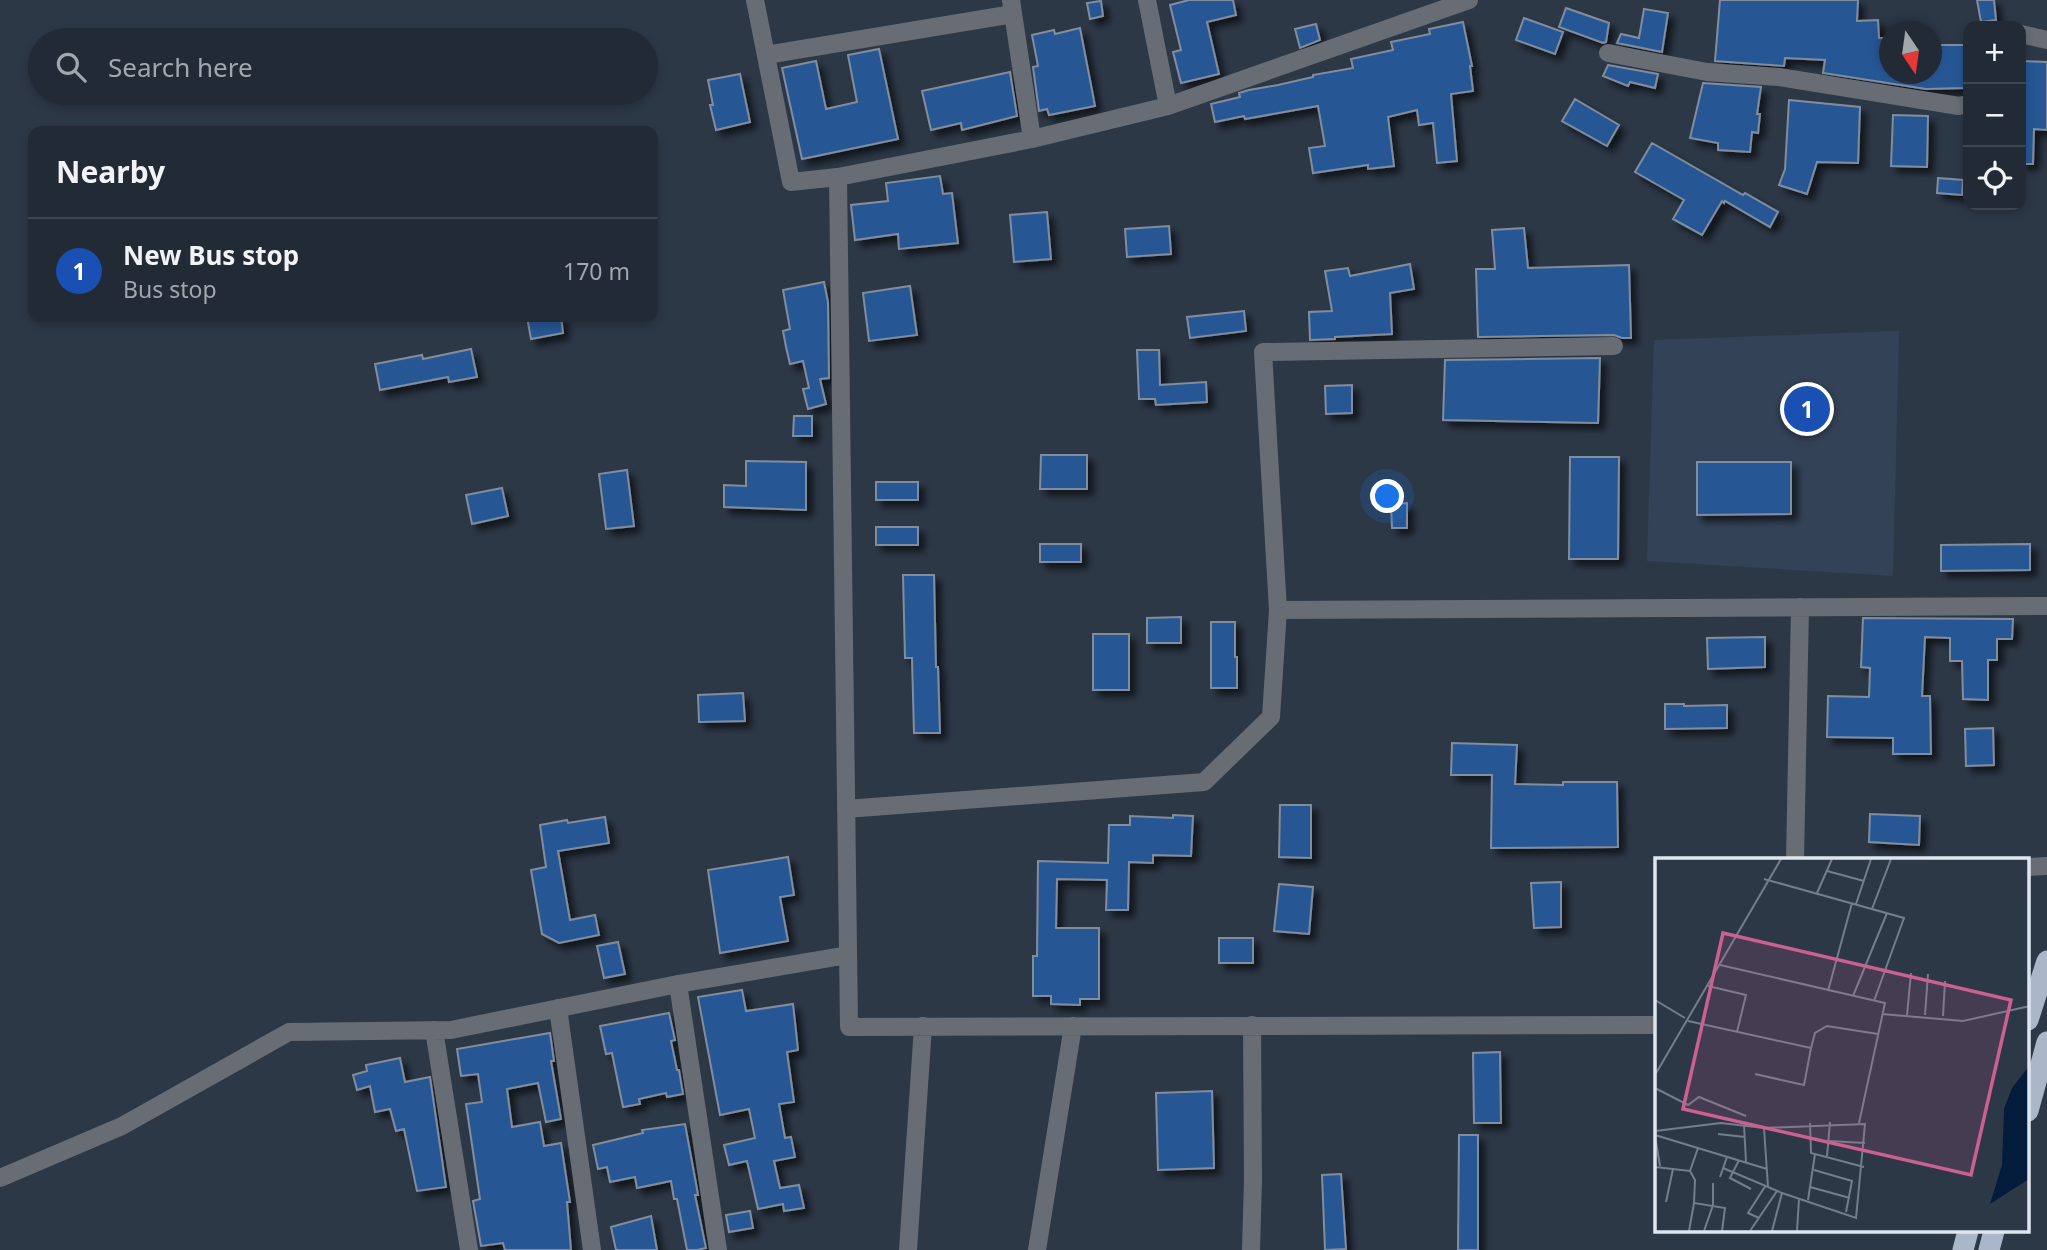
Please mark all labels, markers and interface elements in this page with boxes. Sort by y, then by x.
north arrow [1879,21,1942,84]
map controls [1963,21,2026,210]
button: + [1963,21,2026,84]
search box [28,28,658,105]
icon: search [52,48,90,86]
text: Search here [108,49,253,85]
button: − [1963,84,2026,147]
button: locate [1963,147,2026,210]
text: Nearby [56,151,165,192]
text: New Bus stop [123,237,299,273]
text: 1 [72,255,86,287]
text: 170 m [563,255,630,287]
text: Bus stop [123,273,217,305]
pin: 1 [1784,383,1830,435]
your location [1370,479,1404,513]
inset map [1655,858,2030,1232]

